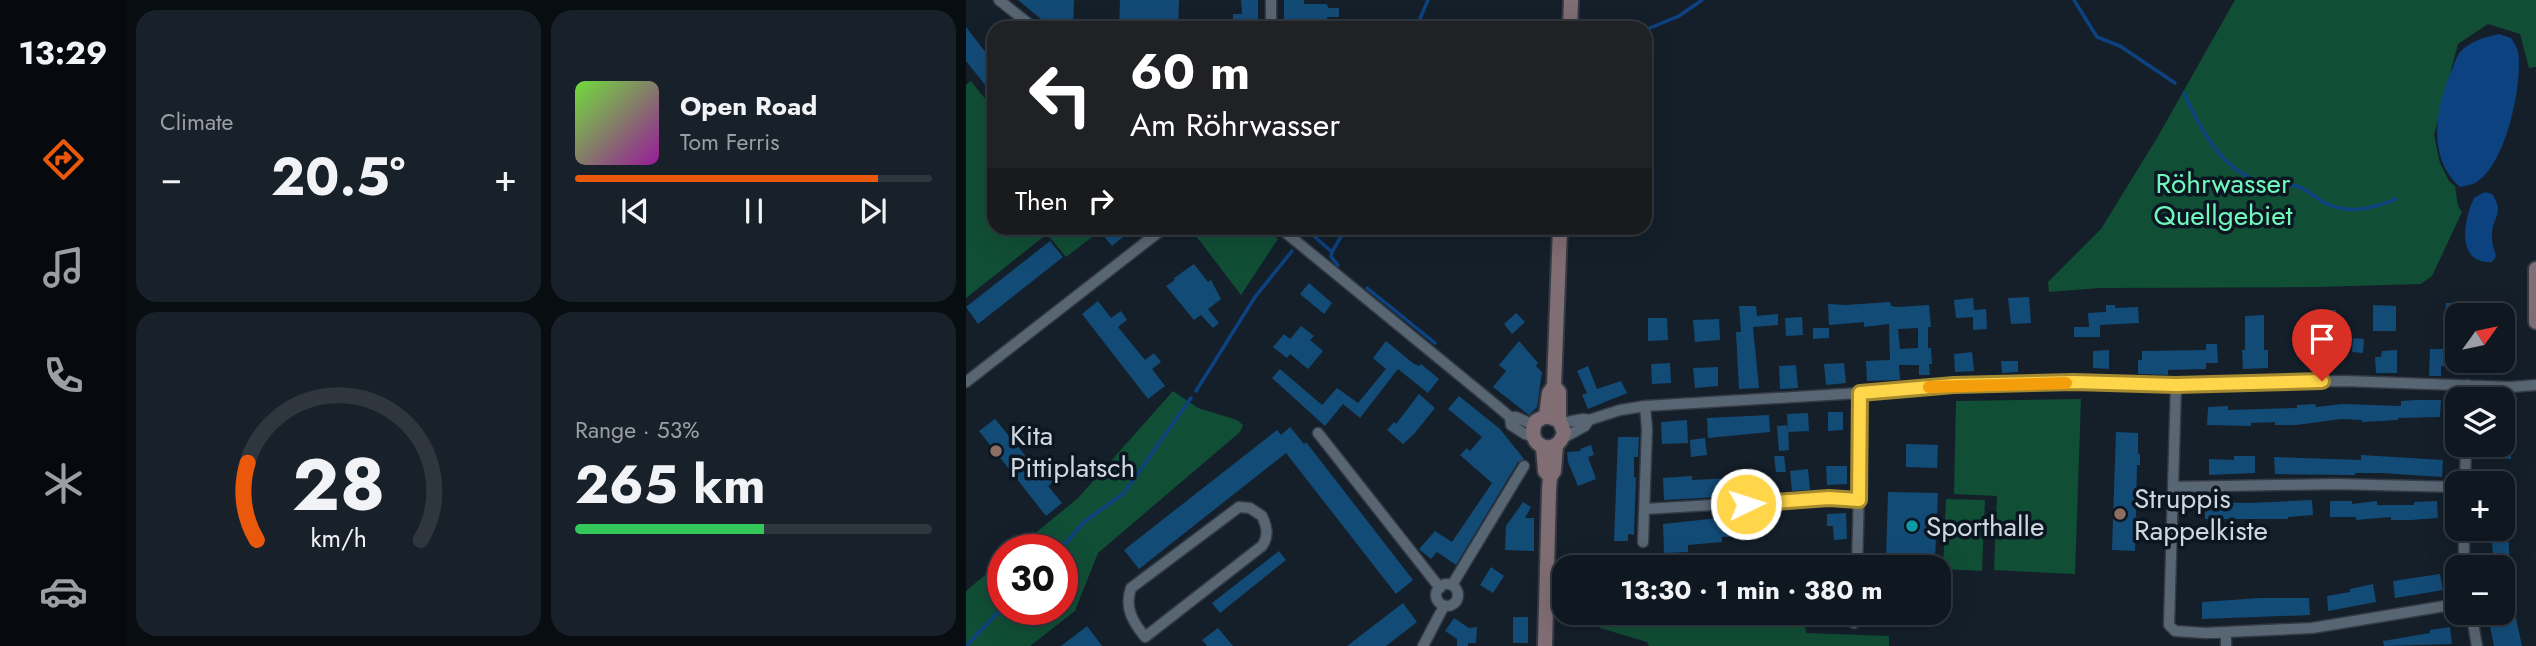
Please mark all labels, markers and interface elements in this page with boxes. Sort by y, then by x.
text: 13:29 [19,30,107,76]
text: 60 m [1130,37,1250,107]
icon: left [1015,49,1106,140]
text: Open Road [680,87,817,125]
text: Am Röhrwasser [1130,102,1340,148]
text: Climate [160,105,233,139]
text: Tom Ferris [680,125,779,159]
icon: directions [39,135,88,184]
text: 20.5° [271,139,405,215]
text: − [160,150,182,205]
text: + [494,150,517,205]
park label: Röhrwasser Quellgebiet [2154,163,2293,236]
text: Then [1015,182,1068,220]
icon: right [1082,182,1120,220]
icon: previous [616,192,654,230]
icon: pause [735,192,773,230]
icon: next [854,192,892,230]
icon: music [39,243,88,292]
north arrow [2445,303,2515,373]
map controls [2445,303,2515,625]
pin [2292,309,2352,381]
icon: arrive [2303,320,2341,358]
icon: phone [39,351,88,400]
button: layers [2445,387,2515,457]
text: Range · 53% [575,413,699,447]
place label: Kita Pittiplatsch [1010,415,1135,488]
text: 28 [292,432,385,537]
marker: Kita Pittiplatsch [988,443,1004,459]
text: 265 km [575,447,766,523]
icon: climate [39,459,88,508]
position arrow [1709,467,1783,541]
button: + [2445,471,2515,541]
place label: Struppis Rappelkiste [2134,478,2268,551]
place label: Sporthalle [1926,506,2044,547]
marker: Struppis Rappelkiste [2112,506,2128,522]
marker: Sporthalle [1904,518,1920,534]
text: km/h [310,520,367,556]
speed limit sign: 30 [987,534,1078,625]
button: − [2445,555,2515,625]
icon: car [39,567,88,616]
text: 13:30 · 1 min · 380 m [1620,571,1883,609]

